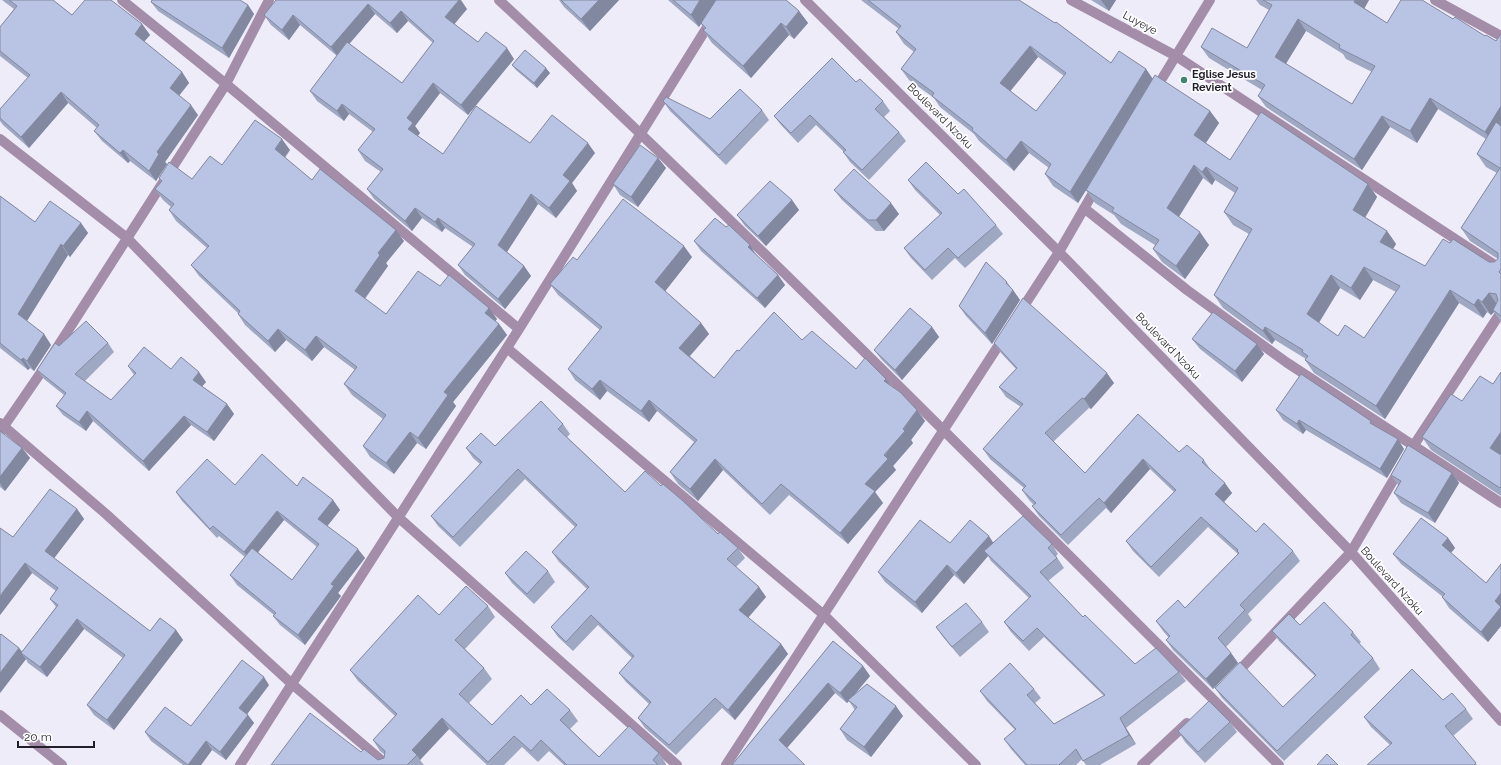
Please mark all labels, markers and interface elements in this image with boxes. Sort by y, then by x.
street label: Luyeye [1121,9,1160,38]
place label: Eglise Jesus Revient [1192,68,1256,94]
marker: Eglise Jesus Revient [1179,75,1189,85]
street label: Boulevard Nzoku [904,80,976,152]
street label: Boulevard Nzoku [1133,310,1203,382]
street label: Boulevard Nzoku [1358,544,1426,618]
scale bar [18,723,94,749]
text: 20 m [24,730,52,744]

